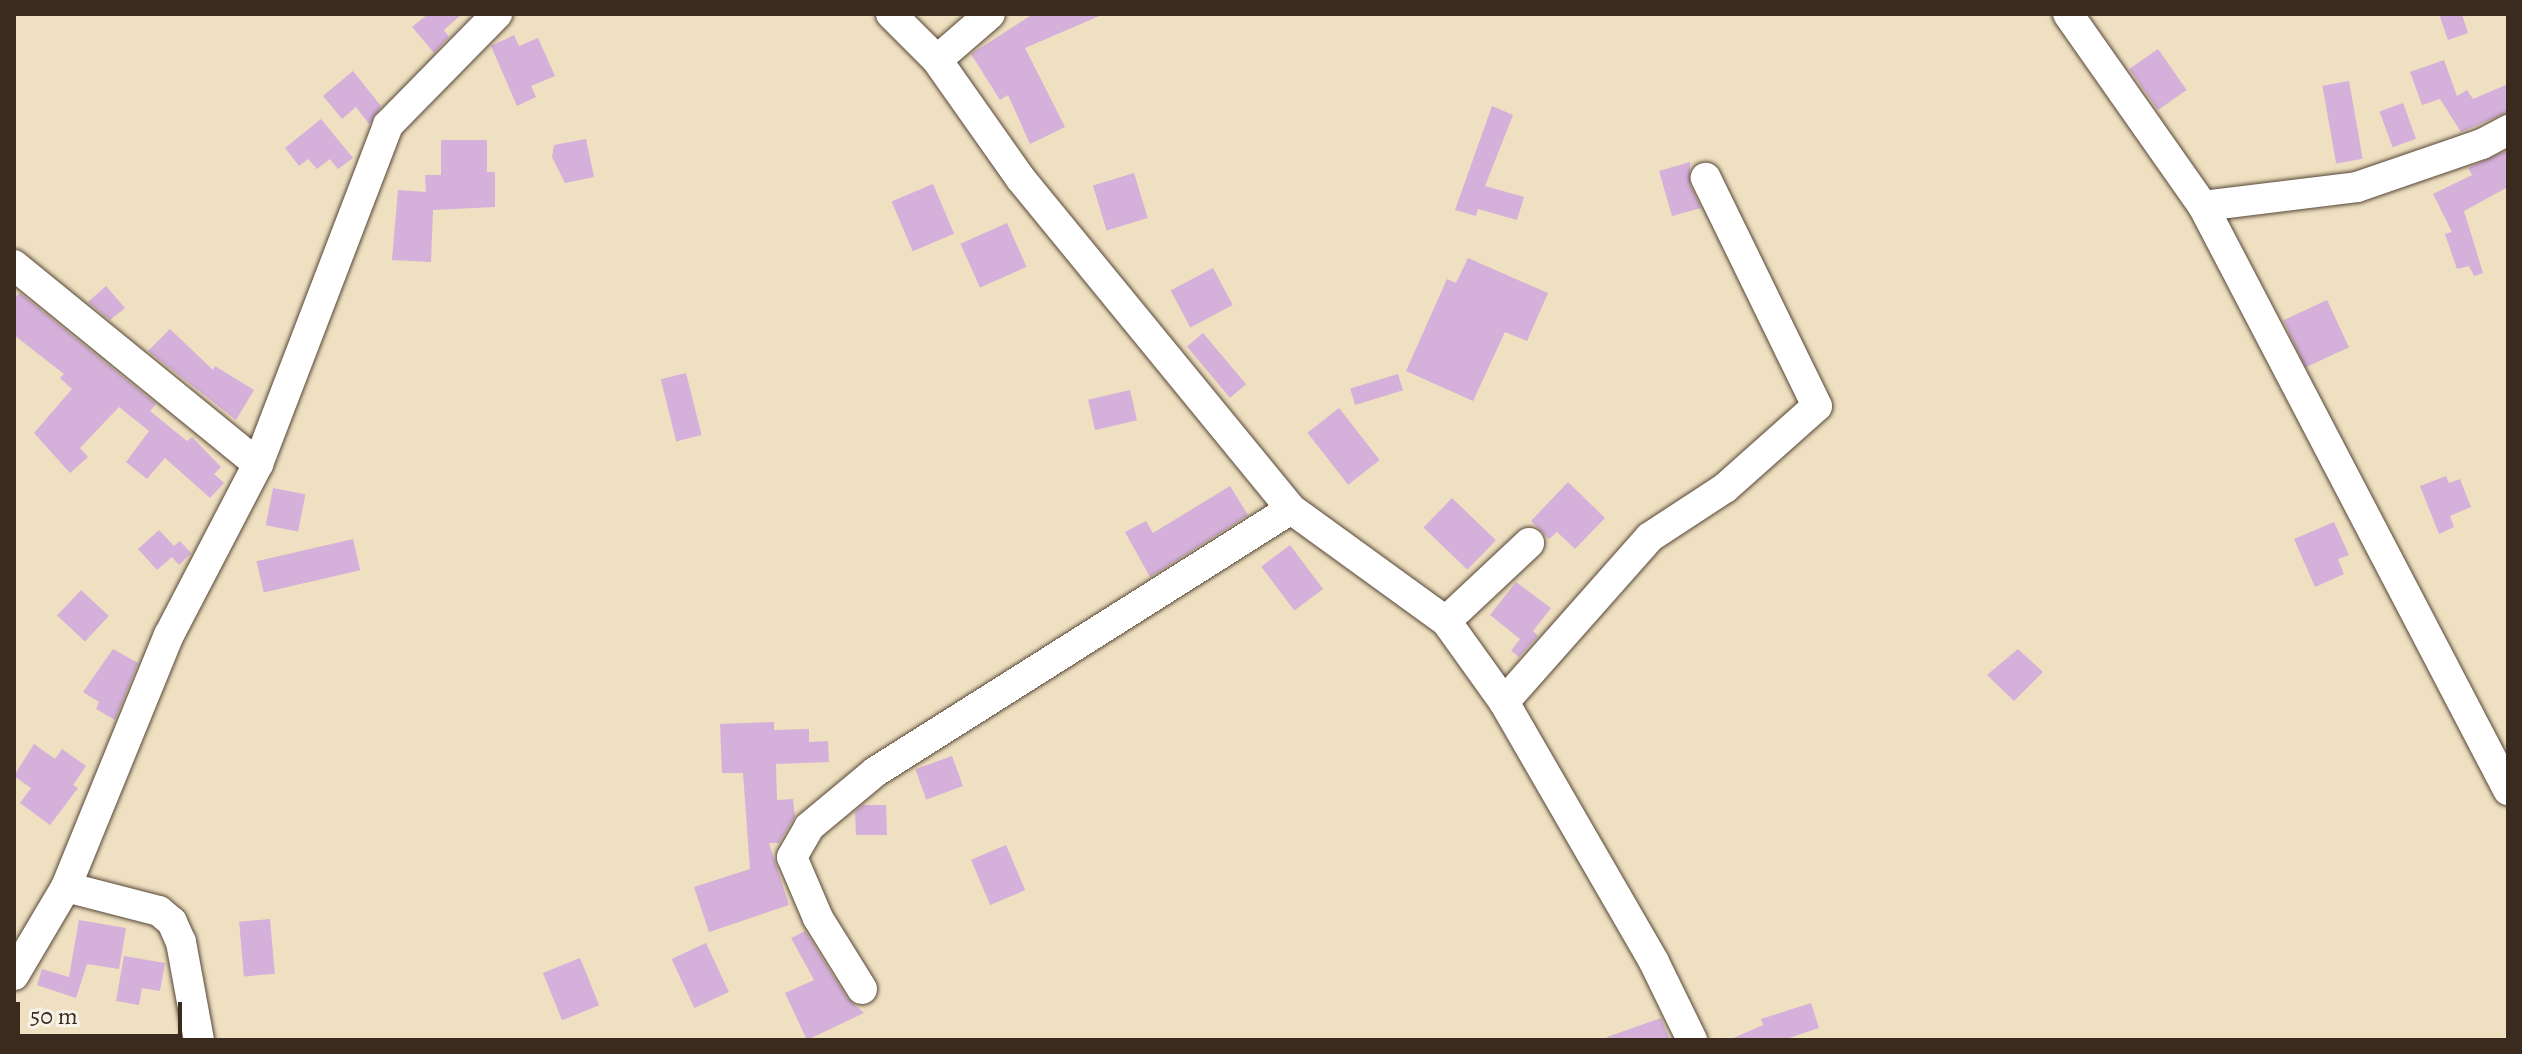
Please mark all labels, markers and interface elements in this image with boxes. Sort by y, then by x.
scale bar [20,986,186,1036]
text: 50 m [30,1000,78,1032]

